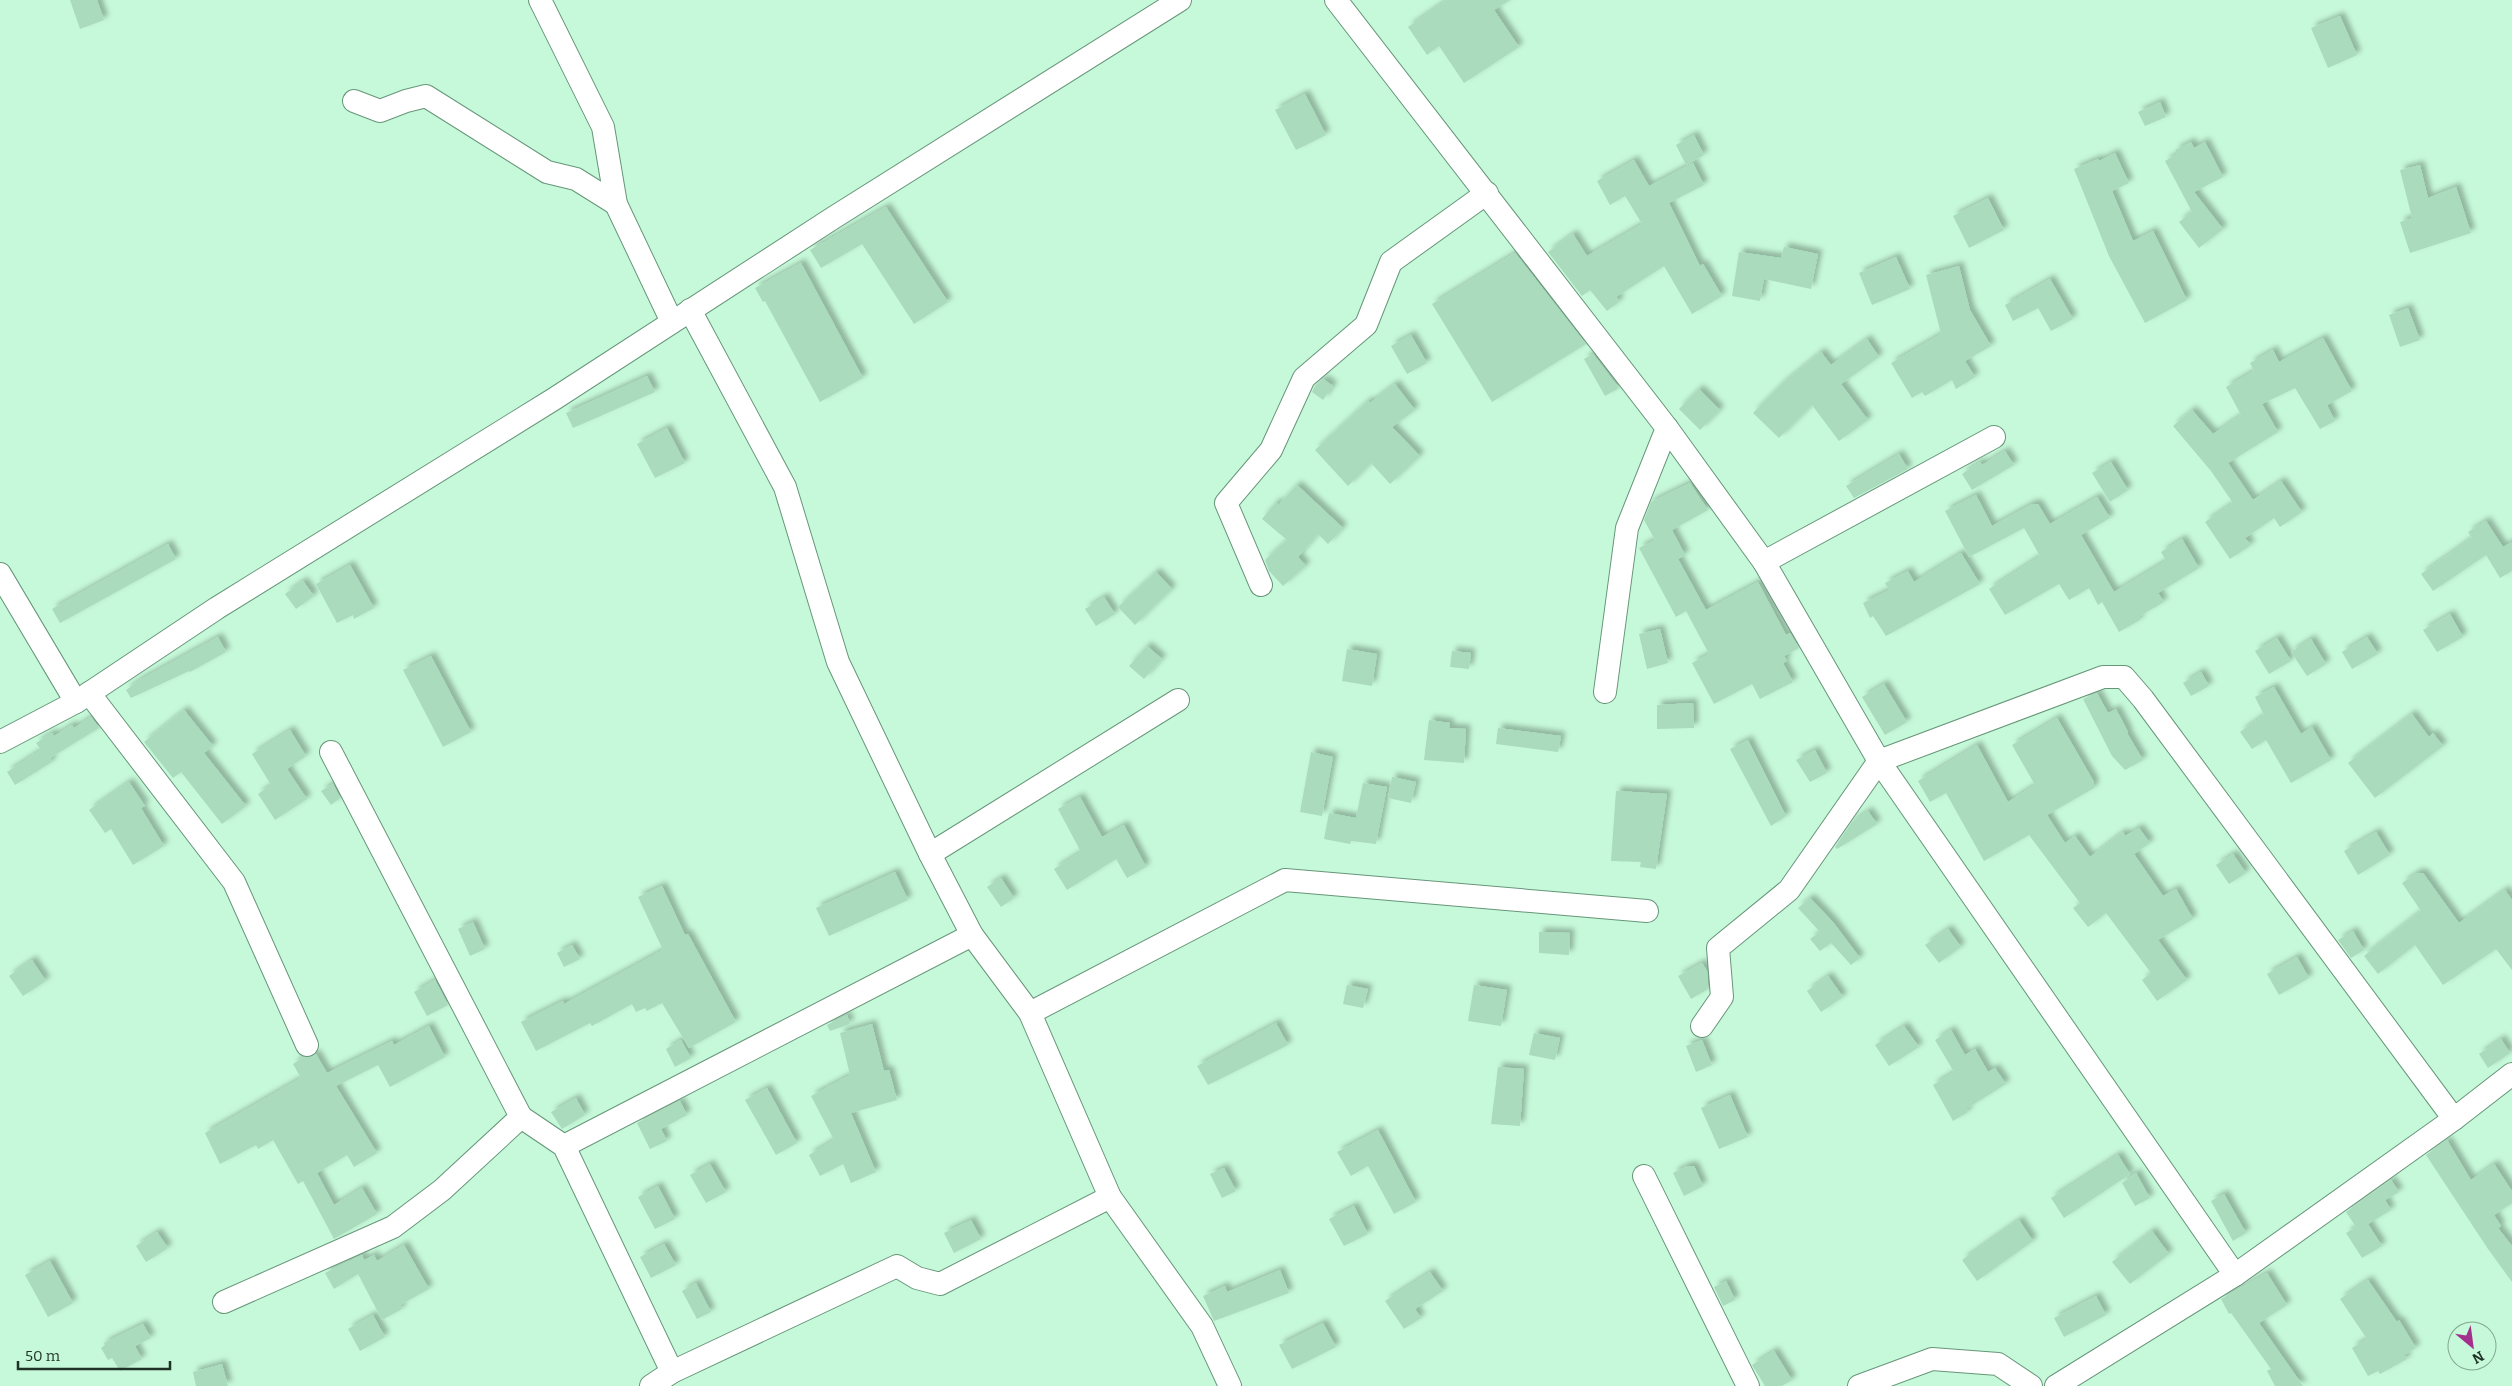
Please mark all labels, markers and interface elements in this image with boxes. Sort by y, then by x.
north arrow [2447,1321,2497,1371]
scale bar [18,1338,170,1370]
text: 50 m [25,1347,61,1365]
text: N [2469,1347,2487,1367]

